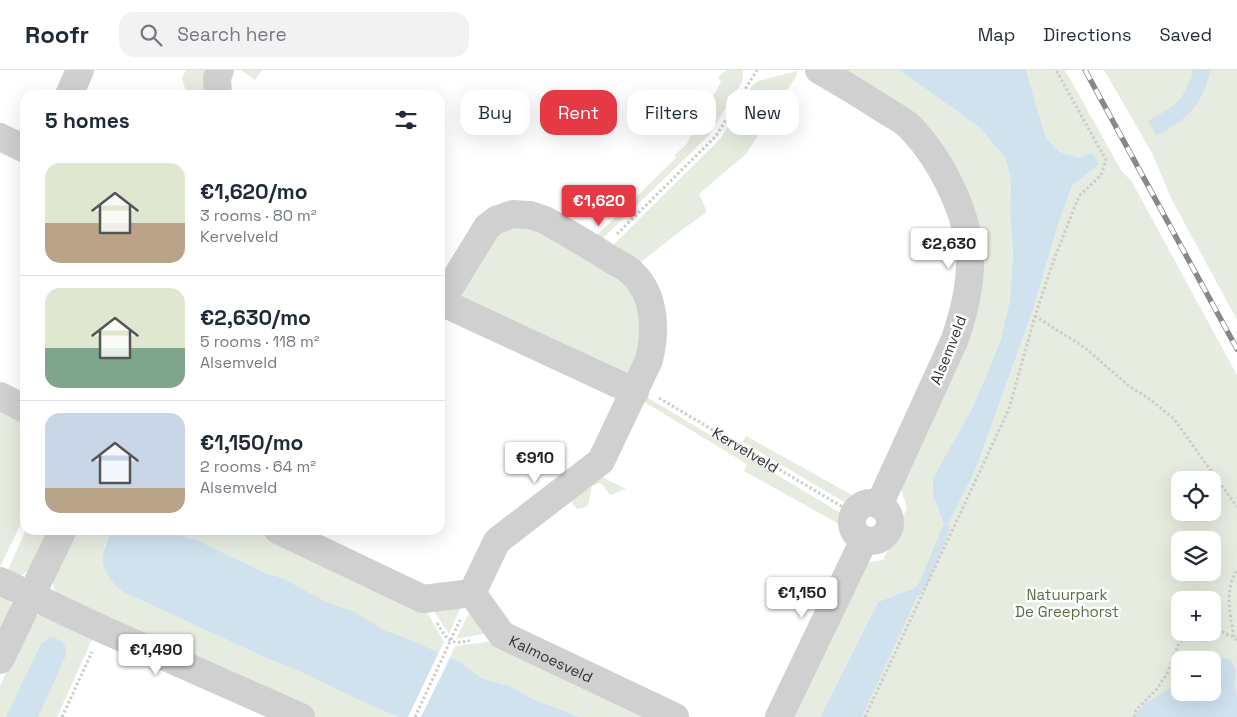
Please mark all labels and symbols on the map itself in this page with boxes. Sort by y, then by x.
pin: €1,620 [558,184,640,227]
pin: €2,630 [908,228,990,270]
street label: Alsemveld [926,313,970,387]
street label: Kervelveld [709,423,782,477]
pin: €910 [505,442,565,484]
pin: €1,150 [761,576,843,619]
park label: Natuurpark De Greephorst [1015,585,1119,621]
street label: Kalmoesveld [506,630,596,686]
pin: €1,490 [115,634,197,676]

